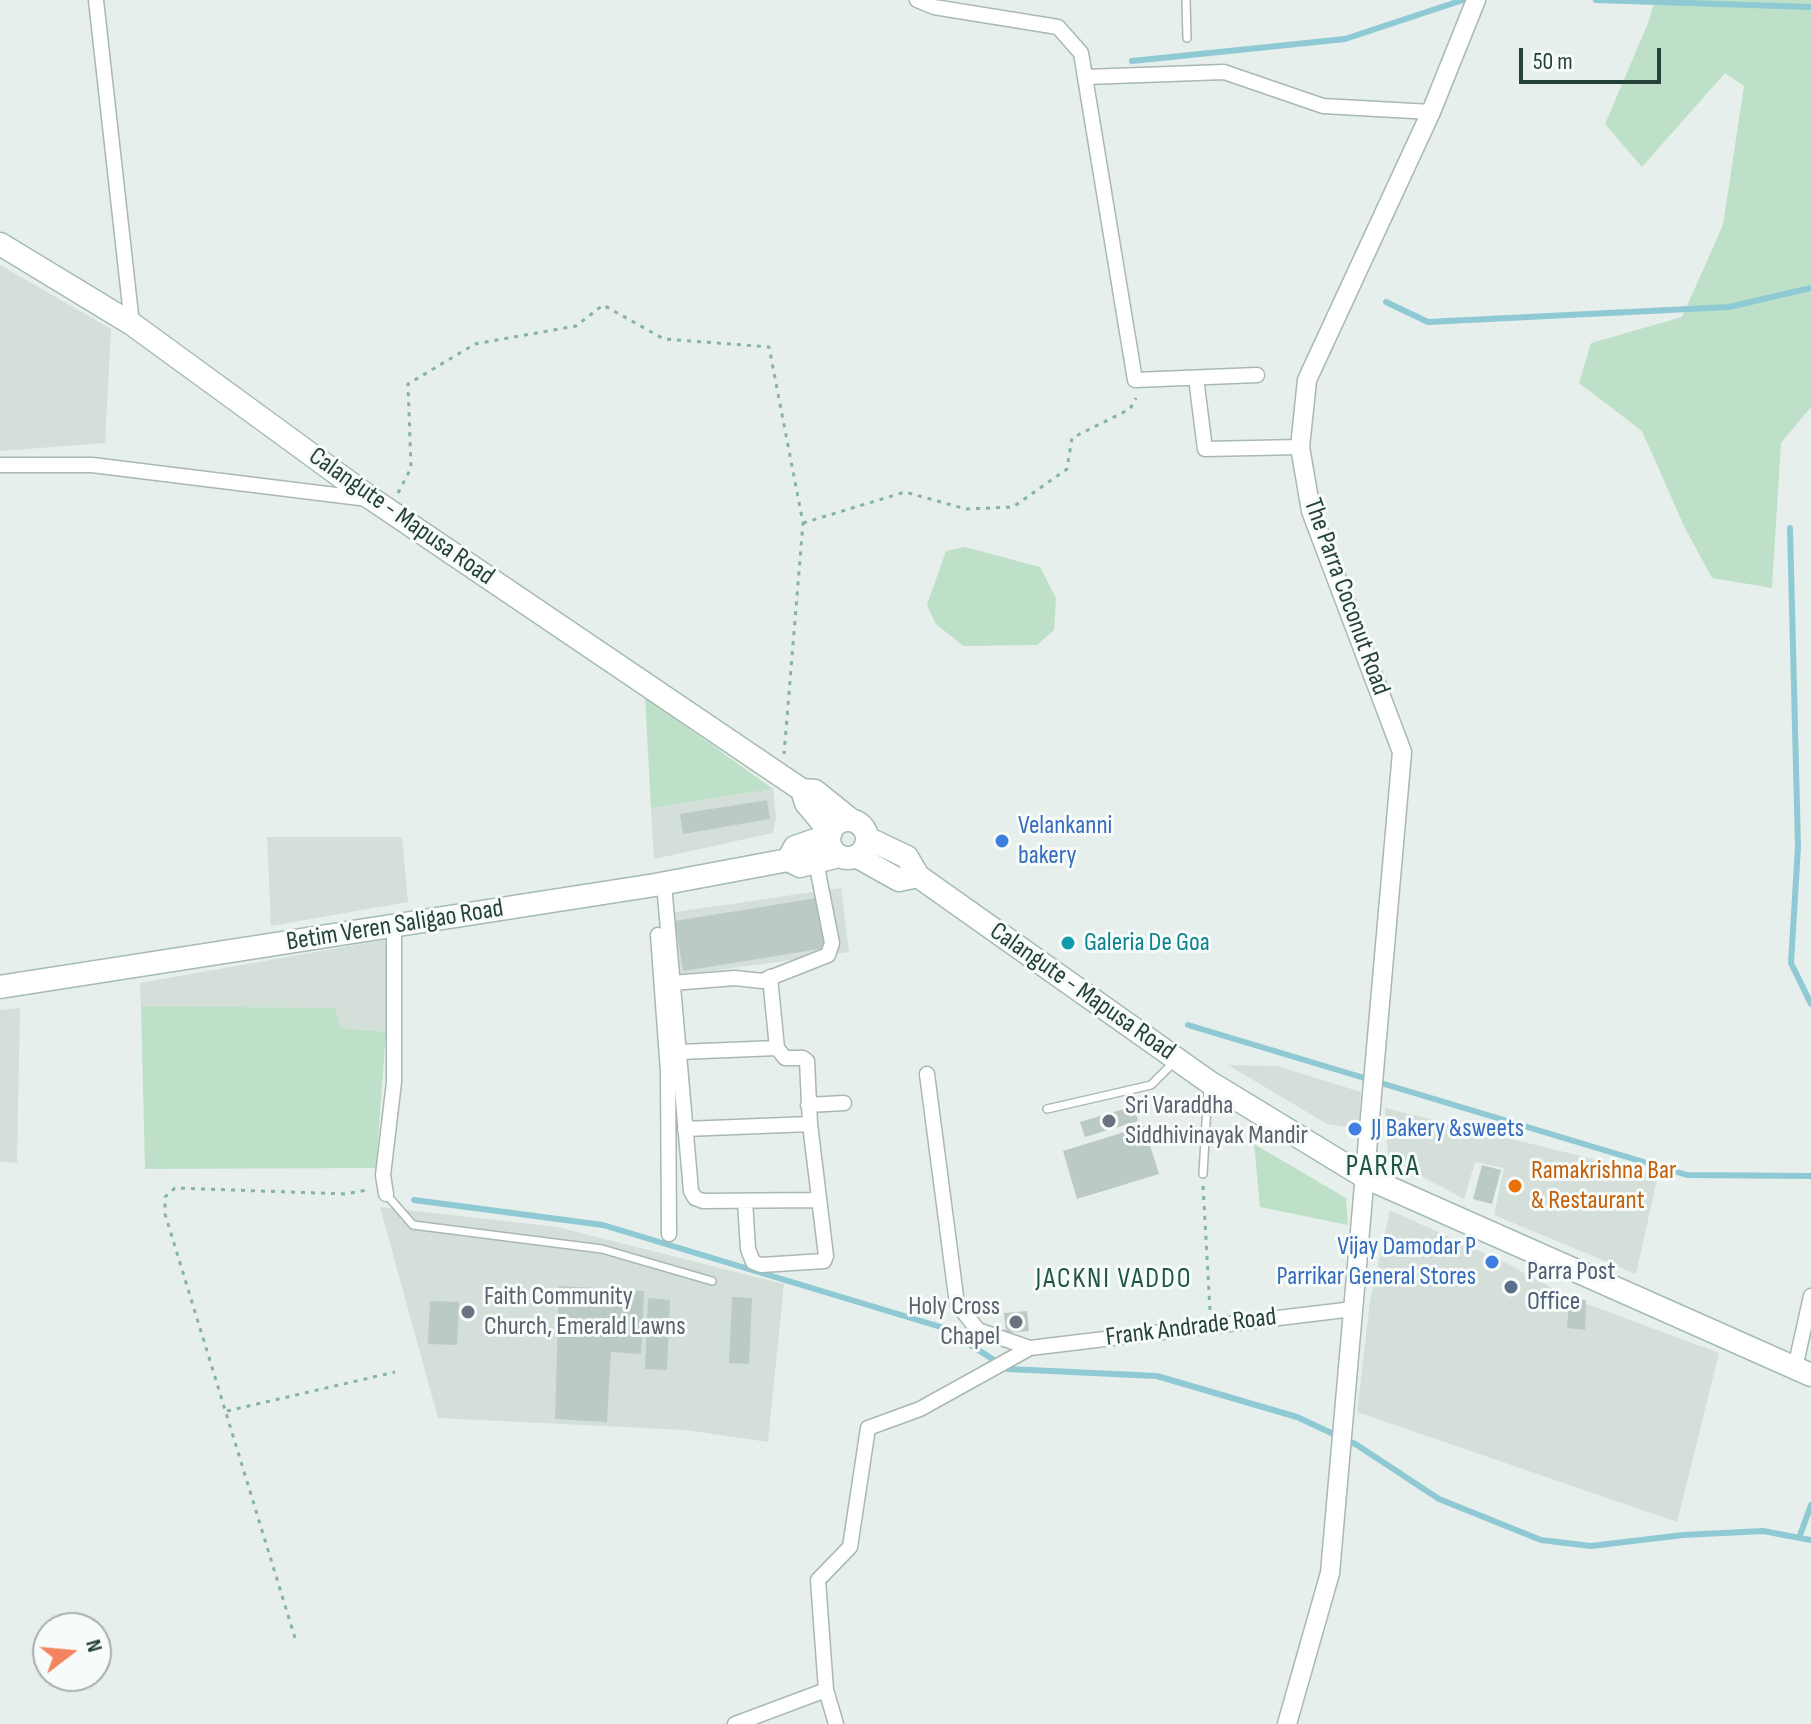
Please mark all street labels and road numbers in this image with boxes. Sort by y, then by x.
street label: Calangute - Mapusa Road [302,441,500,593]
street label: The Parra Coconut Road [1296,494,1396,700]
street label: Betim Veren Saligao Road [284,893,506,959]
street label: Calangute - Mapusa Road [983,916,1181,1068]
street label: Frank Andrade Road [1104,1302,1278,1354]

